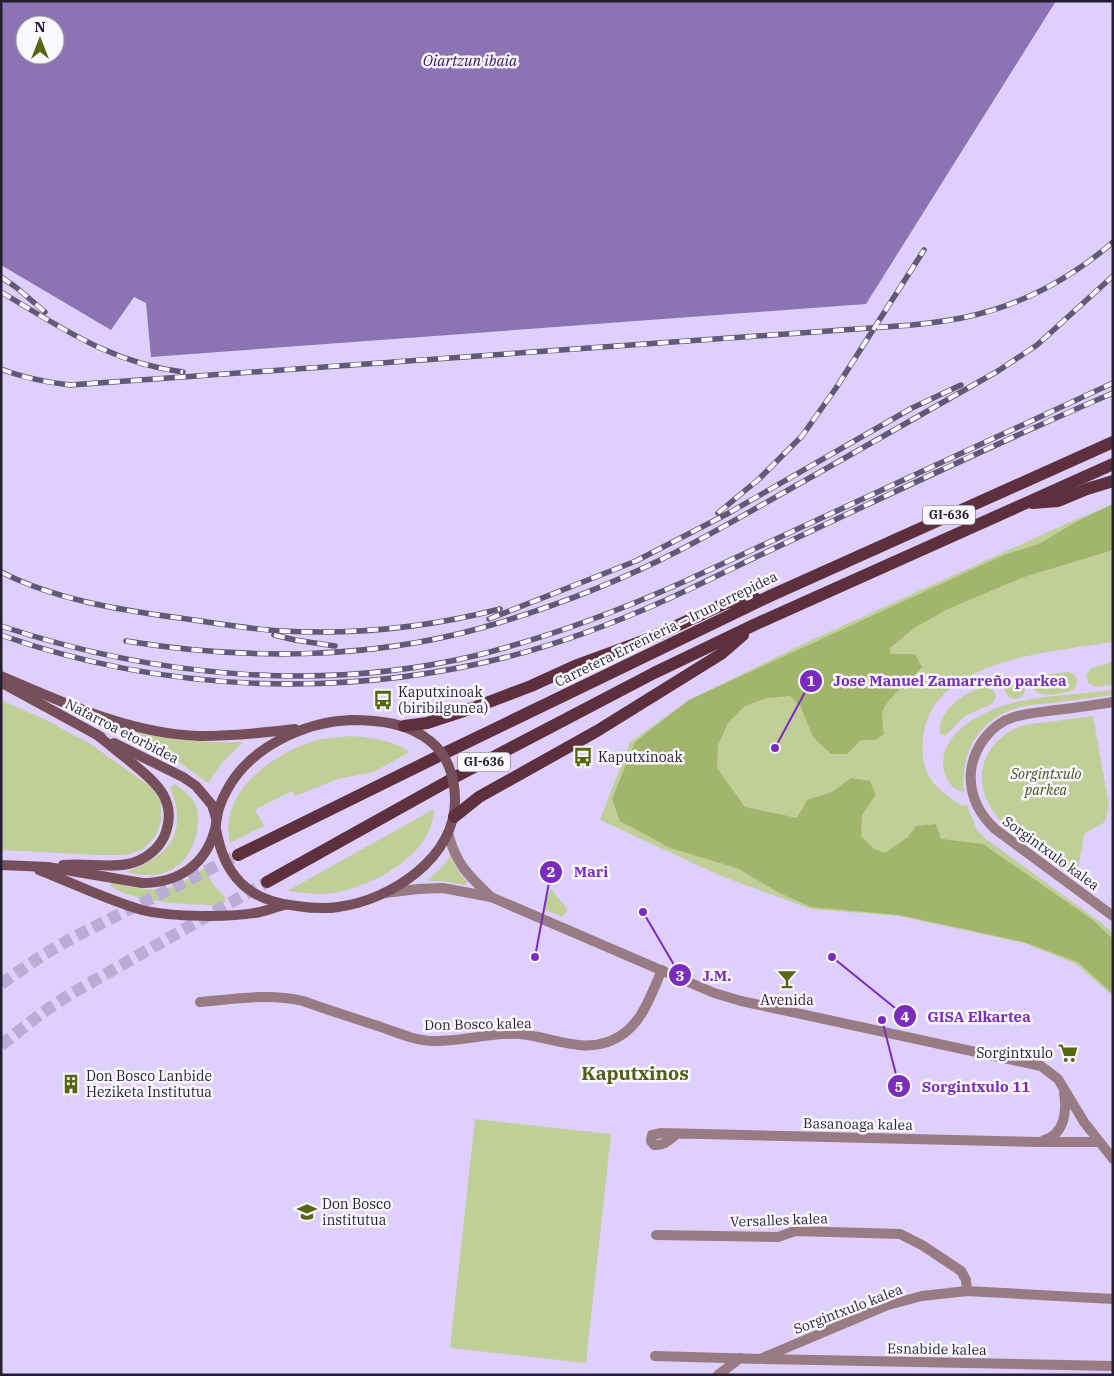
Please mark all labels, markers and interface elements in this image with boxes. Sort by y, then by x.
north arrow [15,15,65,65]
text: N [34,18,46,36]
water label: Oiartzun ibaia [423,51,518,70]
road number: GI-636 [923,506,975,524]
street label: Carretera Errenteria – Irun errepidea [552,567,781,691]
callout: Jose Manuel Zamarreño parkea [799,666,1077,696]
text: 1 [806,671,816,690]
text: Jose Manuel Zamarreño parkea [833,671,1067,690]
place label: Kaputxinoak (biribilgunea) [398,683,488,717]
bus stop icon: Kaputxinoak (biribilgunea) [372,689,394,711]
street label: Nafarroa etorbidea [62,695,182,768]
bus stop icon: Kaputxinoak [572,746,594,768]
place label: Kaputxinoak [598,748,683,766]
road number: GI-636 [458,752,510,772]
park label: Sorgintxulo parkea [1009,765,1082,799]
street label: Sorgintxulo kalea [999,812,1103,894]
callout: Mari [539,857,618,887]
text: 2 [546,862,556,881]
text: Mari [574,862,608,881]
callout: J.M. [667,960,741,990]
text: 3 [675,966,685,985]
text: J.M. [703,966,731,985]
bar icon: Avenida [776,968,798,990]
place label: Avenida [760,991,814,1009]
callout: GISA Elkartea [893,1001,1041,1031]
text: 4 [900,1007,910,1026]
text: GISA Elkartea [927,1007,1031,1026]
street label: Don Bosco kalea [424,1014,532,1034]
supermarket icon: Sorgintxulo [1057,1042,1079,1064]
place label: Sorgintxulo [976,1044,1053,1062]
district label: Kaputxinos [581,1061,689,1085]
place label: Don Bosco Lanbide Heziketa Institutua [86,1067,212,1101]
callout: Sorgintxulo 11 [887,1071,1040,1101]
building icon: Don Bosco Lanbide Heziketa Institutua [60,1073,82,1095]
text: 5 [894,1077,904,1096]
text: Sorgintxulo 11 [922,1077,1030,1096]
street label: Basanoaga kalea [803,1114,913,1134]
place label: Don Bosco institutua [322,1195,391,1229]
school or university icon: Don Bosco institutua [296,1201,318,1223]
street label: Versalles kalea [730,1209,829,1231]
street label: Sorgintxulo kalea [791,1280,905,1338]
street label: Esnabide kalea [887,1339,987,1359]

